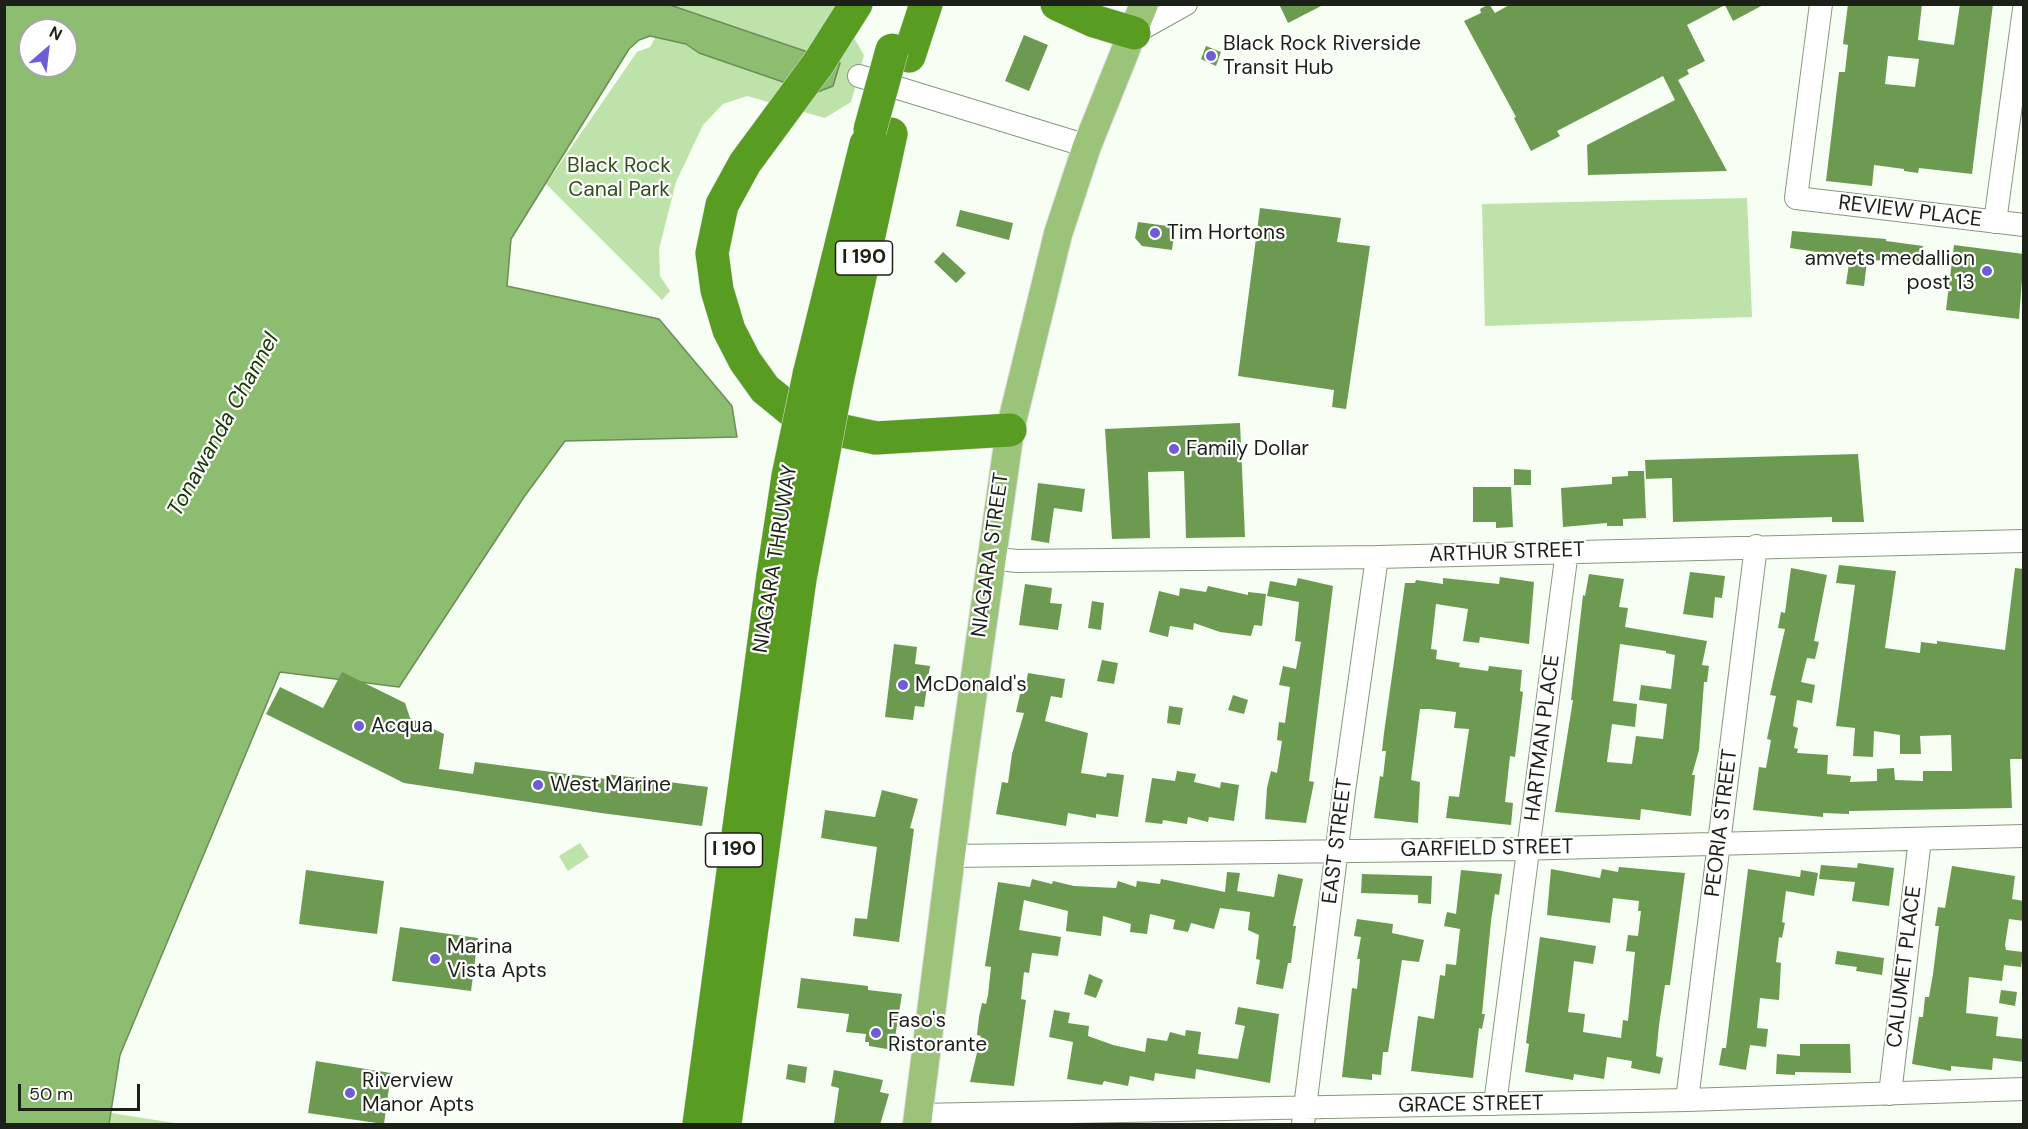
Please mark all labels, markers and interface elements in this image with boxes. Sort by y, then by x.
north arrow [18,18,78,78]
text: N [46,21,66,45]
place label: Black Rock Riverside Transit Hub [1223,31,1421,81]
marker: Black Rock Riverside Transit Hub [1204,49,1218,63]
park label: Black Rock Canal Park [567,153,671,203]
street label: REVIEW PLACE [1837,191,1983,233]
place label: Tim Hortons [1167,220,1286,246]
marker: Tim Hortons [1148,226,1162,240]
road number: I 190 [836,241,892,275]
place label: amvets medallion post 13 [1804,246,1975,296]
marker: amvets medallion post 13 [1980,264,1994,278]
water label: Tonawanda Channel [163,329,285,521]
place label: Family Dollar [1186,436,1309,462]
marker: Family Dollar [1167,442,1181,456]
street label: NIAGARA THRUWAY [749,463,803,655]
street label: NIAGARA STREET [967,471,1015,639]
street label: ARTHUR STREET [1429,538,1585,568]
street label: HARTMAN PLACE [1520,653,1566,823]
place label: McDonald's [915,672,1027,698]
marker: McDonald's [896,678,910,692]
place label: Acqua [371,713,433,739]
marker: Acqua [352,719,366,733]
street label: PEORIA STREET [1700,748,1744,898]
place label: West Marine [550,772,671,798]
street label: EAST STREET [1318,777,1358,905]
marker: West Marine [531,778,545,792]
road number: I 190 [706,833,762,867]
street label: GARFIELD STREET [1400,835,1574,863]
street label: CALUMET PLACE [1883,885,1927,1049]
place label: Marina Vista Apts [447,934,547,984]
marker: Marina Vista Apts [428,952,442,966]
place label: Faso's Ristorante [888,1008,987,1058]
marker: Faso's Ristorante [869,1026,883,1040]
place label: Riverview Manor Apts [362,1068,474,1118]
scale bar [21,1072,142,1110]
text: 50 m [29,1082,73,1106]
marker: Riverview Manor Apts [343,1086,357,1100]
street label: GRACE STREET [1398,1091,1544,1119]

